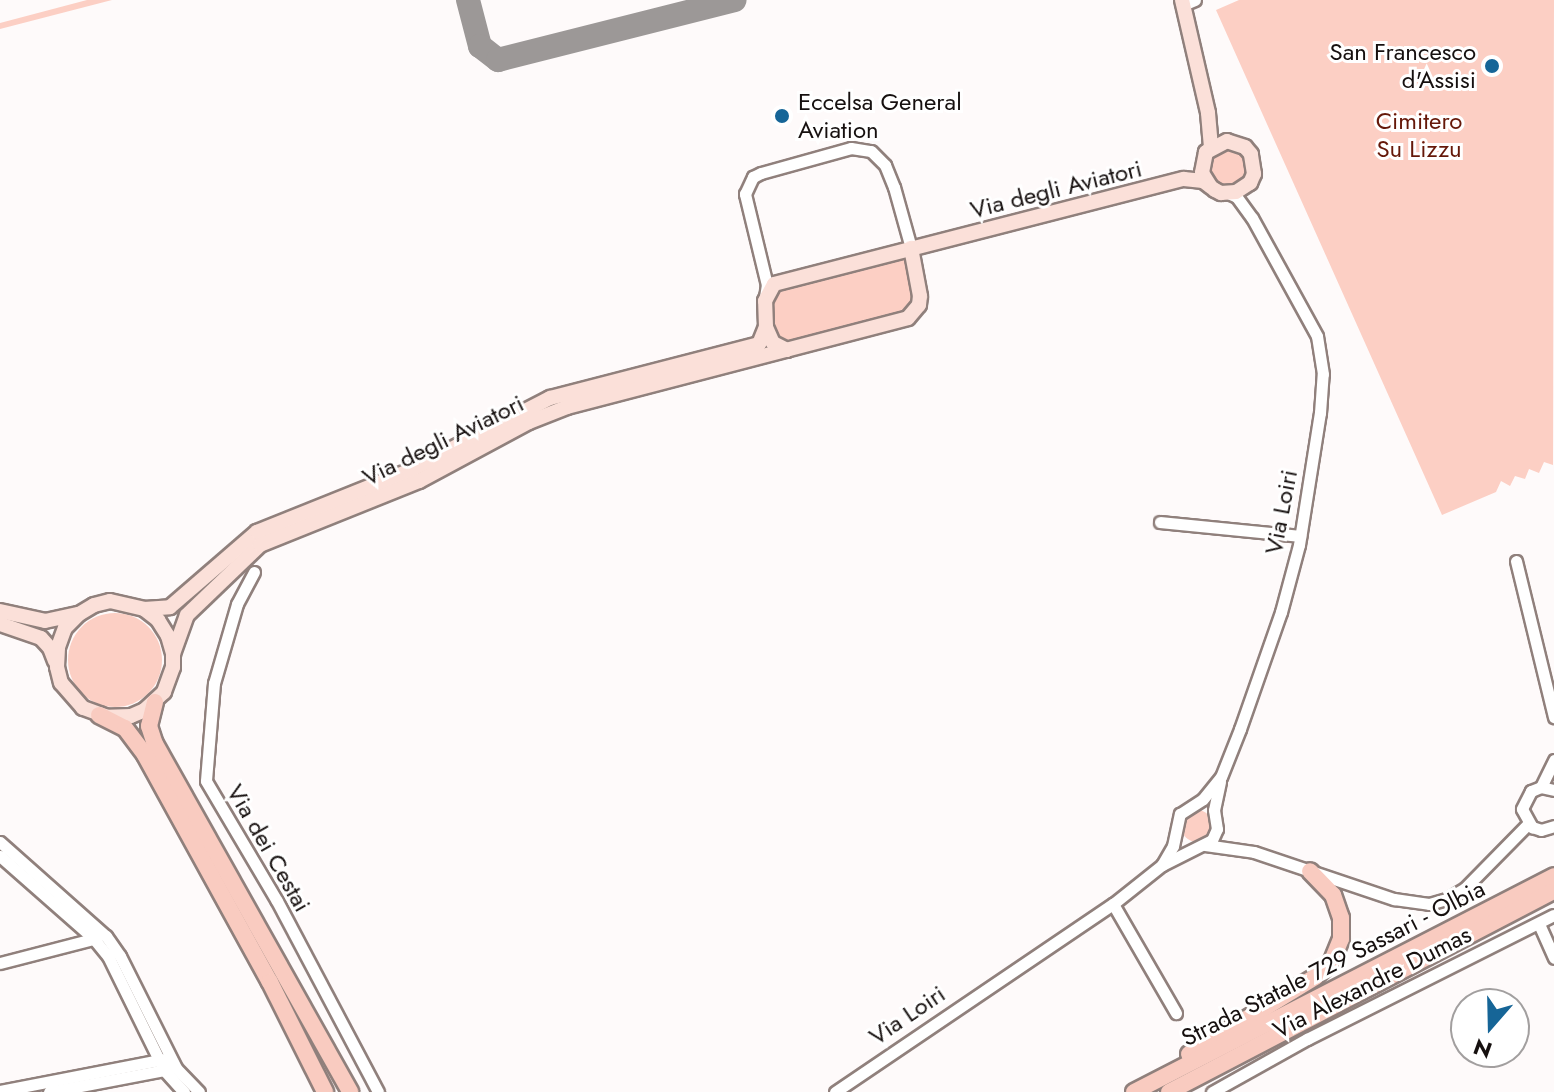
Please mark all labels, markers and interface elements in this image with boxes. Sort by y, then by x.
place label: San Francesco d'Assisi [1330,38,1476,94]
marker: San Francesco d'Assisi [1483,57,1501,75]
place label: Eccelsa General Aviation [798,88,962,144]
marker: Eccelsa General Aviation [773,107,791,125]
park label: Cimitero Su Lizzu [1376,107,1462,163]
street label: Via degli Aviatori [967,154,1145,224]
street label: Via degli Aviatori [358,389,528,491]
street label: Via Loiri [1259,467,1303,557]
street label: Via dei Cestai [221,779,317,917]
street label: Strada Statale 729 Sassari - Olbia [1176,874,1490,1052]
street label: Via Alexandre Dumas [1268,920,1476,1044]
street label: Via Loiri [864,979,950,1051]
north arrow [1450,988,1530,1068]
text: N [1469,1031,1496,1067]

